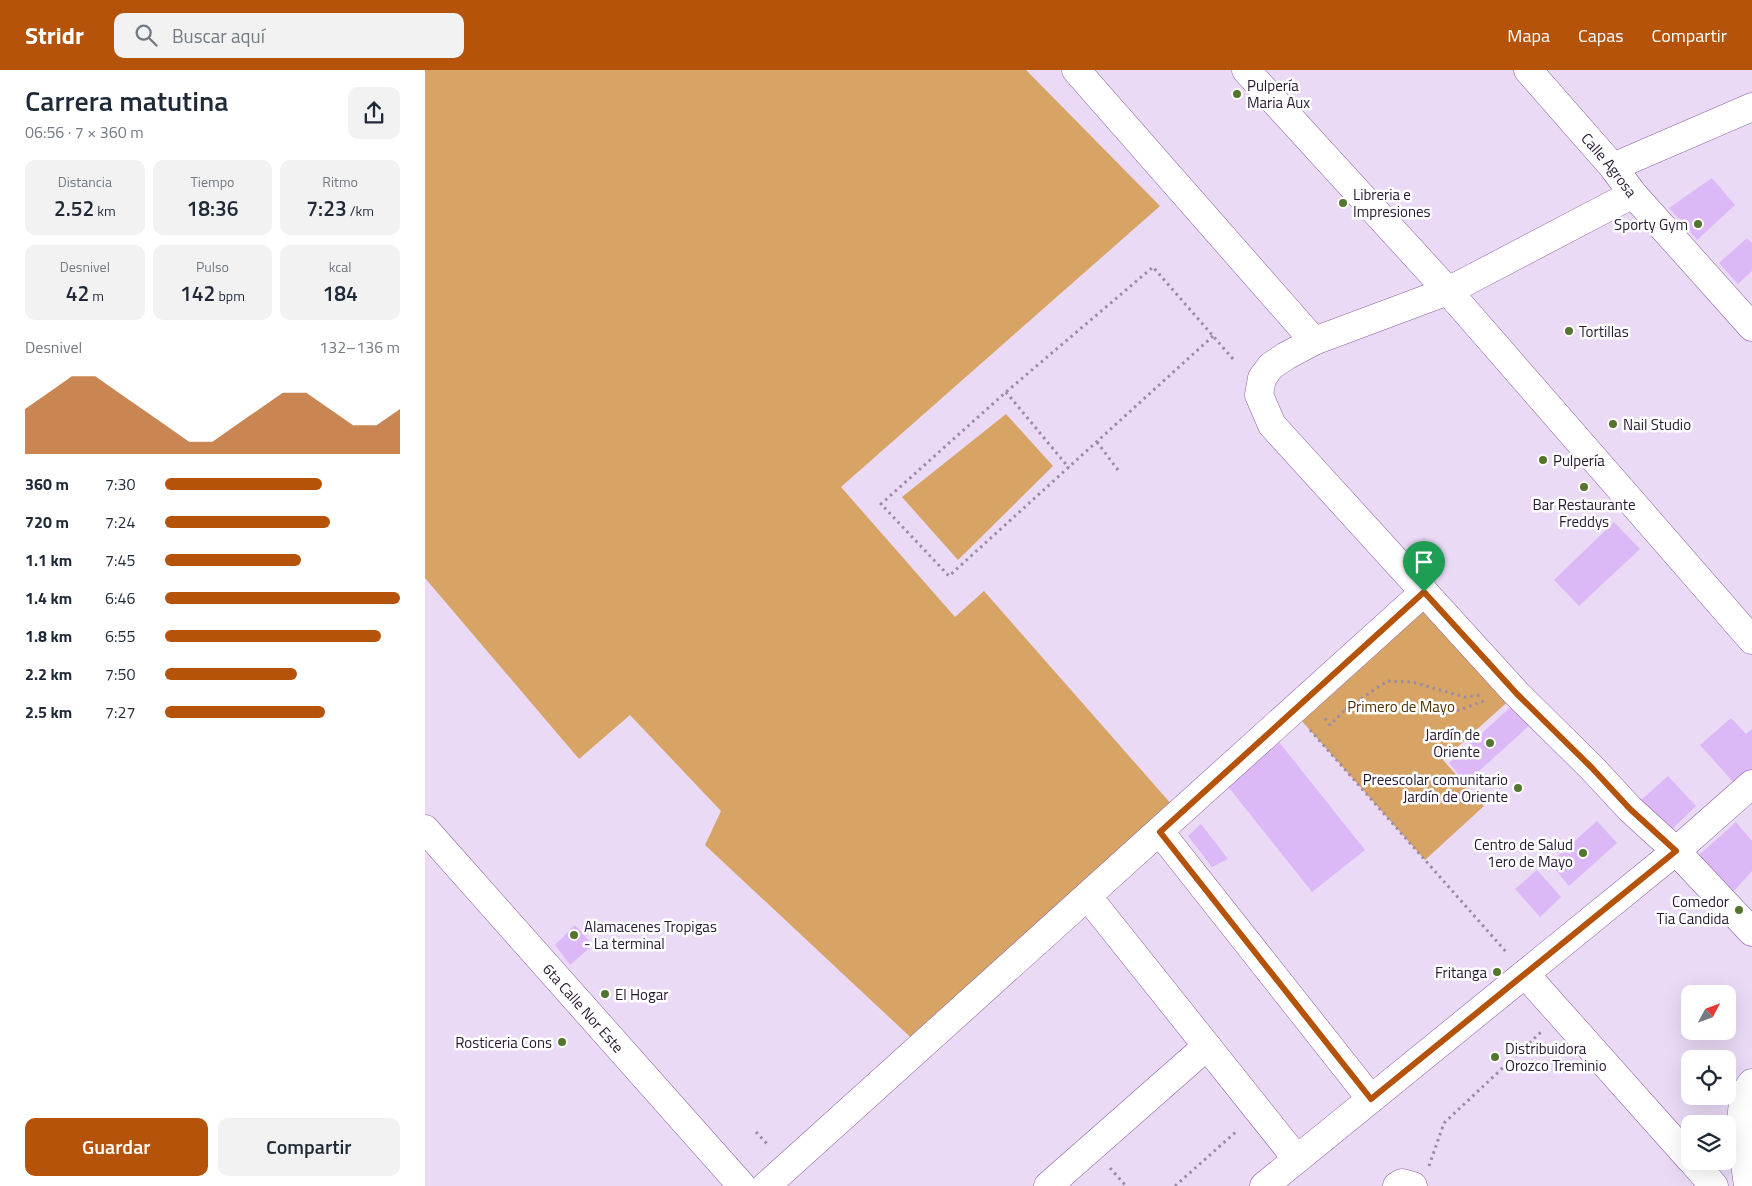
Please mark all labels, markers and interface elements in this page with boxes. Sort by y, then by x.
search box [114,13,464,58]
text: Stridr [25,17,84,53]
icon: search [132,21,160,49]
text: Buscar aquí [172,21,265,50]
text: Mapa [1507,22,1550,49]
text: Capas [1578,22,1624,49]
text: Compartir [1652,22,1727,49]
place label: Pulpería Maria Aux [1247,74,1310,114]
text: Carrera matutina [25,79,228,122]
button: share [348,87,400,139]
marker: Pulpería Maria Aux [1231,88,1243,100]
text: 06:56 · 7 × 360 m [25,120,144,144]
street label: Calle Agrosa [1576,127,1643,202]
text: Distancia [58,171,112,192]
text: Tiempo [191,171,234,192]
text: Ritmo [322,171,358,192]
place label: Libreria e Impresiones [1353,183,1431,223]
text: 2.52 [54,192,94,224]
text: 18:36 [186,192,239,224]
text: 7:23 [306,192,347,224]
marker: Libreria e Impresiones [1337,197,1349,209]
text: km [94,200,116,221]
text: /km [347,200,374,221]
place label: Sporty Gym [1614,213,1688,236]
marker: Sporty Gym [1692,218,1704,230]
text: Desnivel [60,256,110,277]
text: Pulso [196,256,229,277]
text: kcal [329,256,352,277]
text: 42 [66,277,89,309]
text: 142 [180,277,215,309]
text: 184 [323,277,358,309]
text: m [89,285,104,306]
text: bpm [215,285,245,306]
place label: Tortillas [1579,320,1629,343]
marker: Tortillas [1563,325,1575,337]
text: Desnivel [25,335,82,359]
text: 132–136 m [319,335,400,359]
place label: Nail Studio [1623,413,1691,436]
marker: Nail Studio [1607,418,1619,430]
place label: Pulpería [1553,449,1605,472]
marker: Pulpería [1537,454,1549,466]
text: 360 m [25,472,69,496]
text: 7:30 [105,472,135,496]
marker: Bar Restaurante Freddys [1578,481,1590,493]
place label: Bar Restaurante Freddys [1532,493,1636,533]
text: 720 m [25,510,69,534]
text: 7:24 [105,510,135,534]
pin [1403,541,1445,592]
text: 1.1 km [25,548,72,572]
text: 7:45 [105,548,135,572]
icon: arrive [1410,548,1438,576]
text: 1.4 km [25,586,72,610]
text: 6:46 [105,586,135,610]
text: 1.8 km [25,624,72,648]
text: 6:55 [105,624,135,648]
text: 2.2 km [25,662,72,686]
text: 7:50 [105,662,135,686]
park label: Primero de Mayo [1347,695,1455,718]
text: 2.5 km [25,700,72,724]
text: 7:27 [105,700,135,724]
place label: Jardín de Oriente [1425,723,1480,763]
marker: Jardín de Oriente [1484,737,1496,749]
place label: Preescolar comunitario Jardín de Oriente [1363,768,1508,808]
marker: Preescolar comunitario Jardín de Oriente [1512,782,1524,794]
place label: Centro de Salud 1ero de Mayo [1474,833,1573,873]
marker: Centro de Salud 1ero de Mayo [1577,847,1589,859]
place label: Comedor Tia Candida [1657,890,1729,930]
marker: Comedor Tia Candida [1733,904,1745,916]
place label: Alamacenes Tropigas - La terminal [584,915,717,955]
marker: Alamacenes Tropigas - La terminal [568,929,580,941]
street label: 6ta Calle Nor Este [538,958,630,1057]
place label: Fritanga [1435,961,1487,984]
marker: Fritanga [1491,966,1503,978]
place label: El Hogar [615,983,668,1006]
north arrow [1681,985,1736,1040]
map controls [1681,985,1736,1170]
marker: El Hogar [599,988,611,1000]
place label: Rosticeria Cons [455,1031,552,1054]
marker: Rosticeria Cons [556,1036,568,1048]
place label: Distribuidora Orozco Treminio [1505,1037,1607,1077]
button: locate [1681,1050,1736,1105]
marker: Distribuidora Orozco Treminio [1489,1051,1501,1063]
button: layers [1681,1115,1736,1170]
button: Guardar [25,1118,208,1176]
button: Compartir [218,1118,400,1176]

